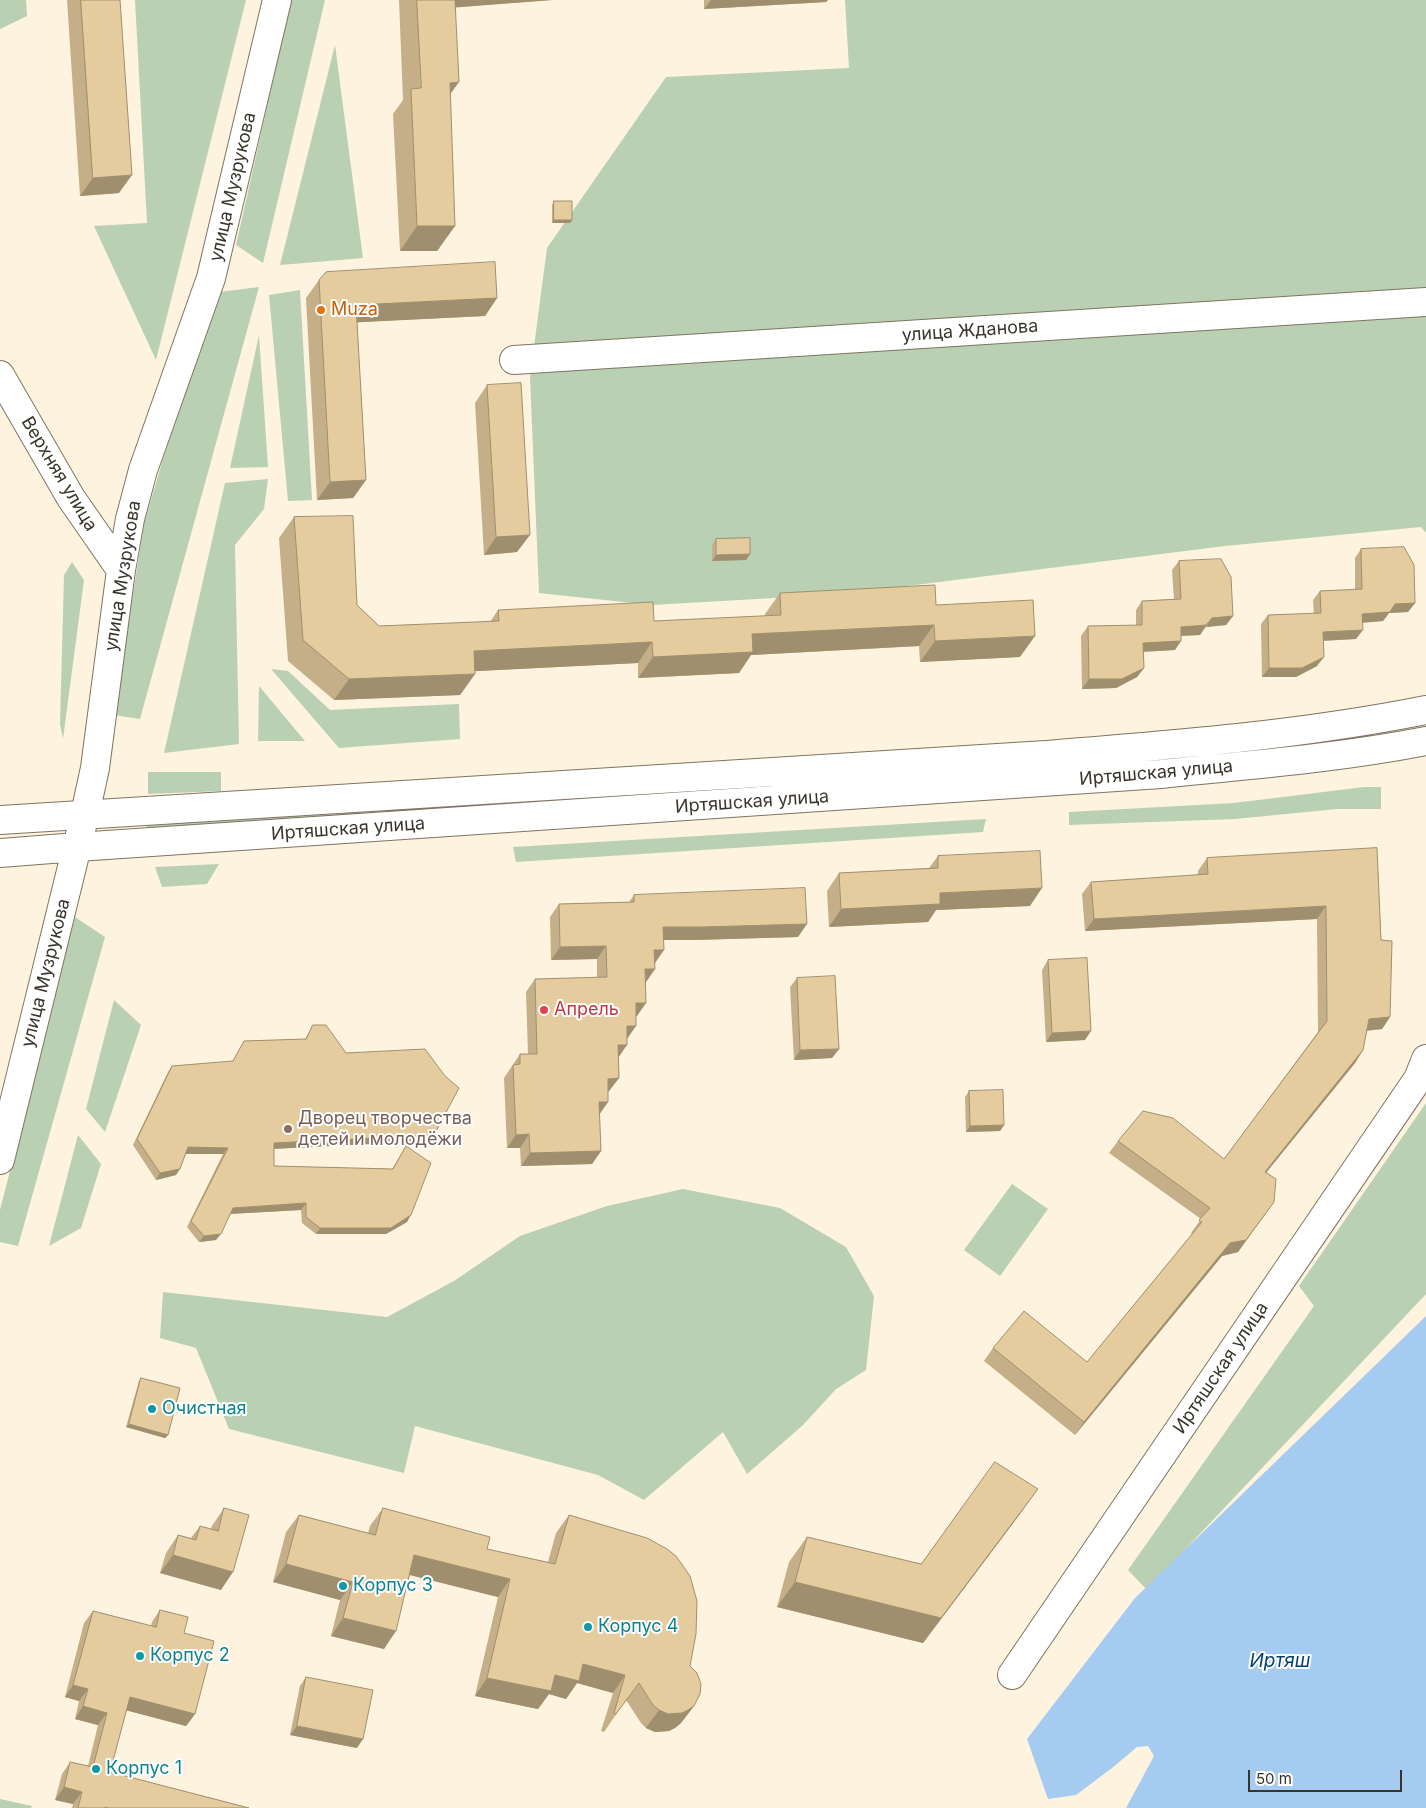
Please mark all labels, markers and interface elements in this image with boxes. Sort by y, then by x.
street label: улица Музрукова [205,110,261,264]
place label: Muza [331,299,378,321]
marker: Muza [315,304,327,316]
street label: улица Жданова [901,315,1039,347]
street label: Верхняя улица [16,413,102,535]
street label: улица Музрукова [100,499,146,653]
street label: Иртяшская улица [1078,756,1234,790]
street label: Иртяшская улица [674,786,830,818]
street label: Иртяшская улица [270,813,426,845]
street label: улица Музрукова [17,896,75,1050]
place label: Апрель [554,999,619,1021]
marker: Апрель [538,1004,550,1016]
place label: Дворец творчества детей и молодёжи [298,1108,472,1150]
marker: Дворец творчества детей и молодёжи [282,1123,294,1135]
street label: Иртяшская улица [1169,1298,1273,1438]
place label: Очистная [162,1398,246,1420]
marker: Очистная [146,1403,158,1415]
place label: Корпус 3 [353,1575,433,1597]
marker: Корпус 3 [337,1580,349,1592]
place label: Корпус 4 [598,1616,678,1638]
marker: Корпус 4 [582,1621,594,1633]
place label: Корпус 2 [150,1645,230,1667]
marker: Корпус 2 [134,1650,146,1662]
water label: Иртяш [1250,1650,1310,1672]
place label: Корпус 1 [106,1758,182,1780]
scale bar [1251,1760,1405,1792]
marker: Корпус 1 [90,1763,102,1775]
text: 50 m [1256,1769,1292,1788]

